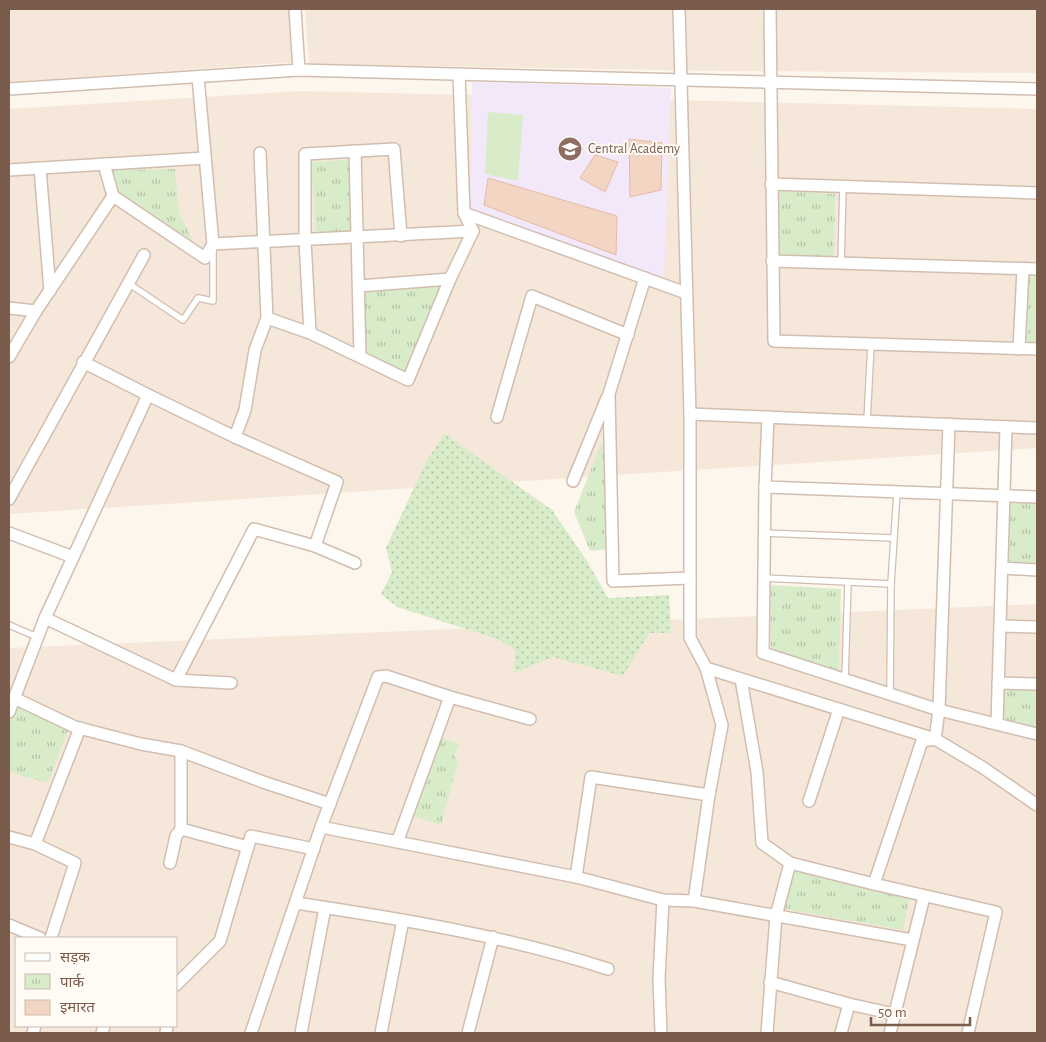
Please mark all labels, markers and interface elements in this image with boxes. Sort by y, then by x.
school or university icon: Central Academy [557,136,583,162]
place label: Central Academy [588,142,680,156]
legend [15,937,178,1027]
text: सड़क [60,950,90,965]
text: पार्क [60,973,84,990]
scale bar [871,994,970,1026]
text: इमारत [60,1000,95,1015]
text: 50 m [878,1005,907,1020]

